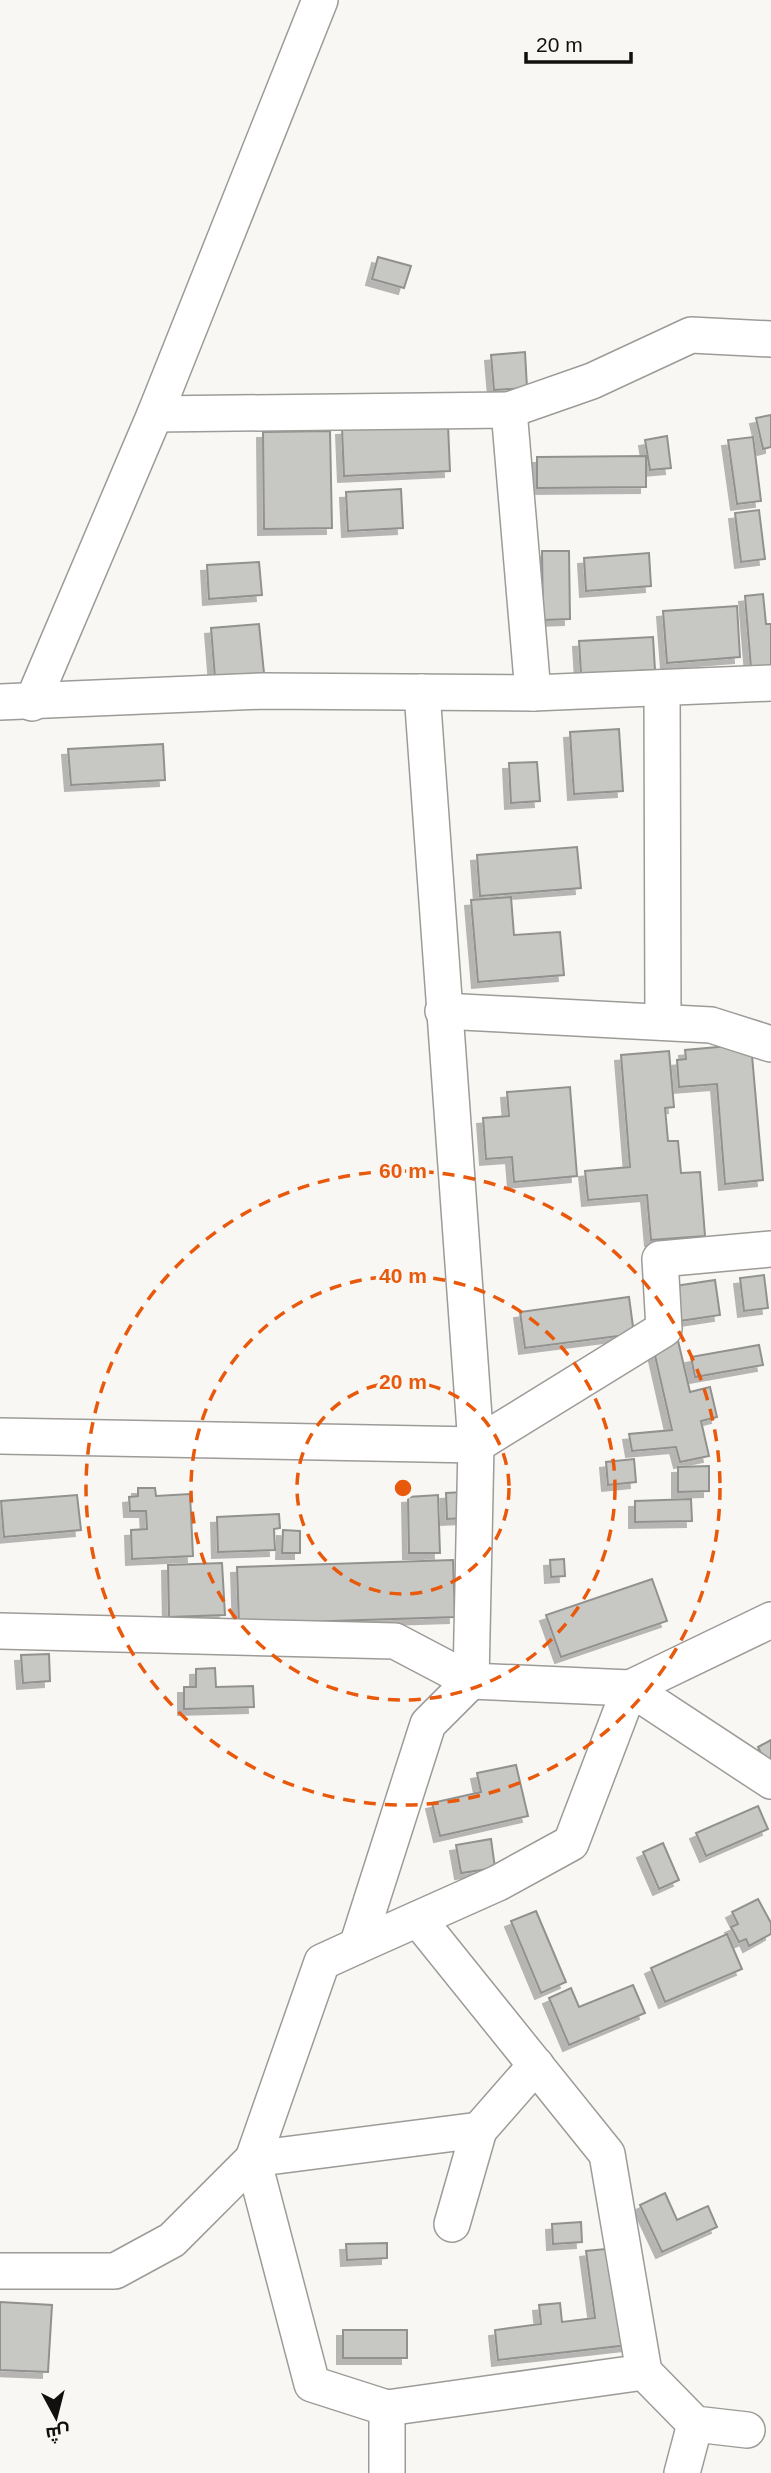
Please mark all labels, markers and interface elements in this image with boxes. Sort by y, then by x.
scale bar [526,21,631,65]
text: 20 m [536,33,583,56]
text: 60 m [379,1159,427,1182]
text: 40 m [379,1264,427,1287]
text: 20 m [379,1370,427,1393]
centre of rings [391,1476,415,1500]
north arrow [21,2382,91,2452]
text: ش [45,2420,71,2445]

